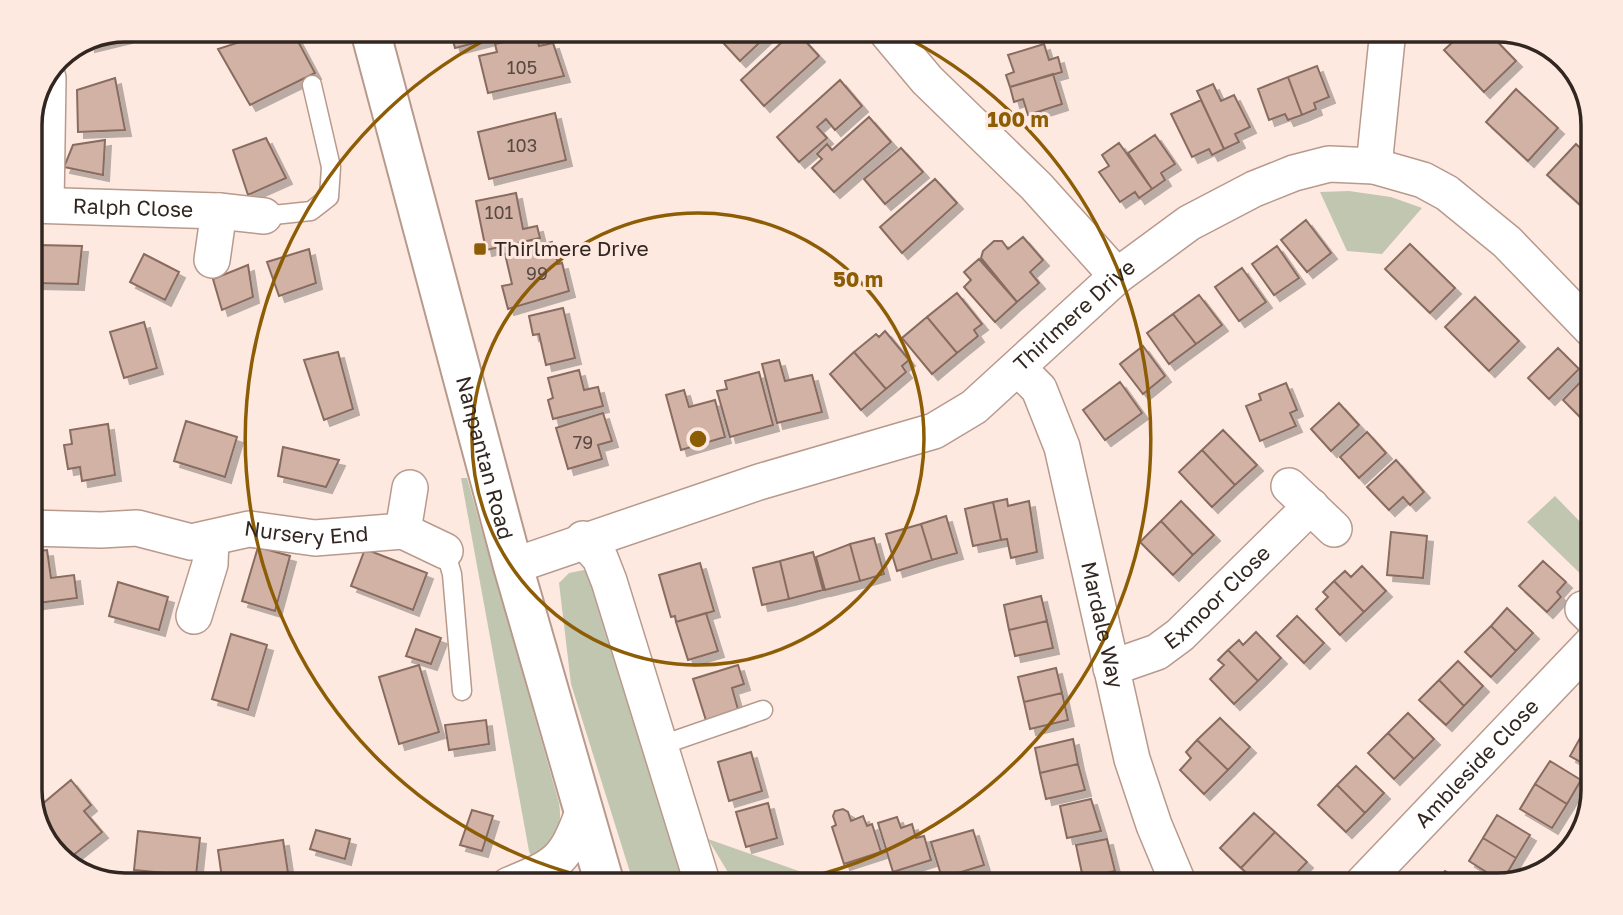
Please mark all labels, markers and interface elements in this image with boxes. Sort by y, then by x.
house number: 105 [507,56,537,78]
text: 100 m [987,106,1049,132]
house number: 103 [507,134,537,156]
street label: Ralph Close [72,192,194,222]
house number: 101 [485,201,514,223]
place label: Thirlmere Drive [494,235,649,261]
marker: Thirlmere Drive [472,241,488,257]
street label: Thirlmere Drive [1008,253,1140,376]
house number: 99 [526,262,548,284]
text: 50 m [833,266,883,292]
street label: Nanpantan Road [451,373,519,542]
centre of rings [686,427,710,451]
house number: 79 [573,431,593,453]
street label: Nursery End [243,514,369,550]
street label: Exmoor Close [1158,540,1275,654]
street label: Mardale Way [1076,559,1130,691]
street label: Ambleside Close [1409,693,1544,833]

